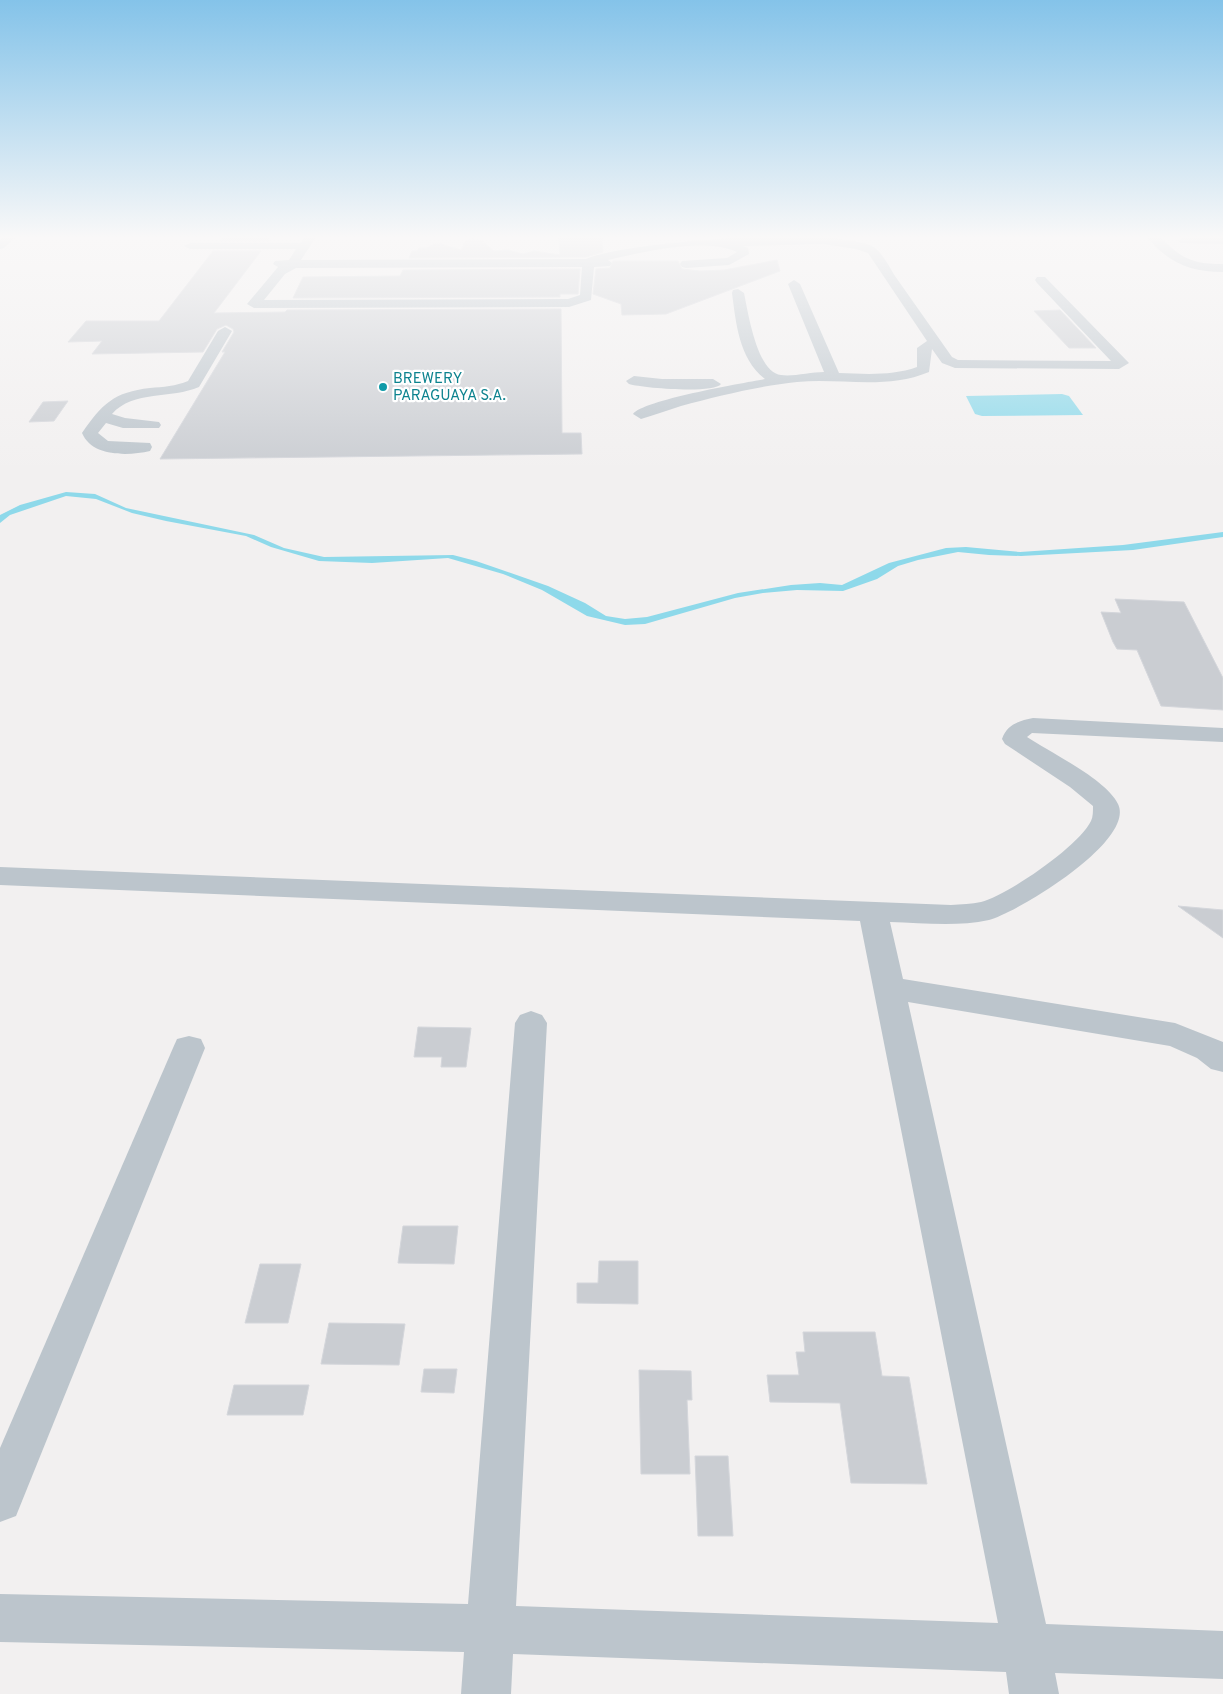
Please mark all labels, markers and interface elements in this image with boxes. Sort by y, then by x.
place label: BREWERY PARAGUAYA S.A. [393,370,506,406]
marker: BREWERY PARAGUAYA S.A. [377,381,389,393]

